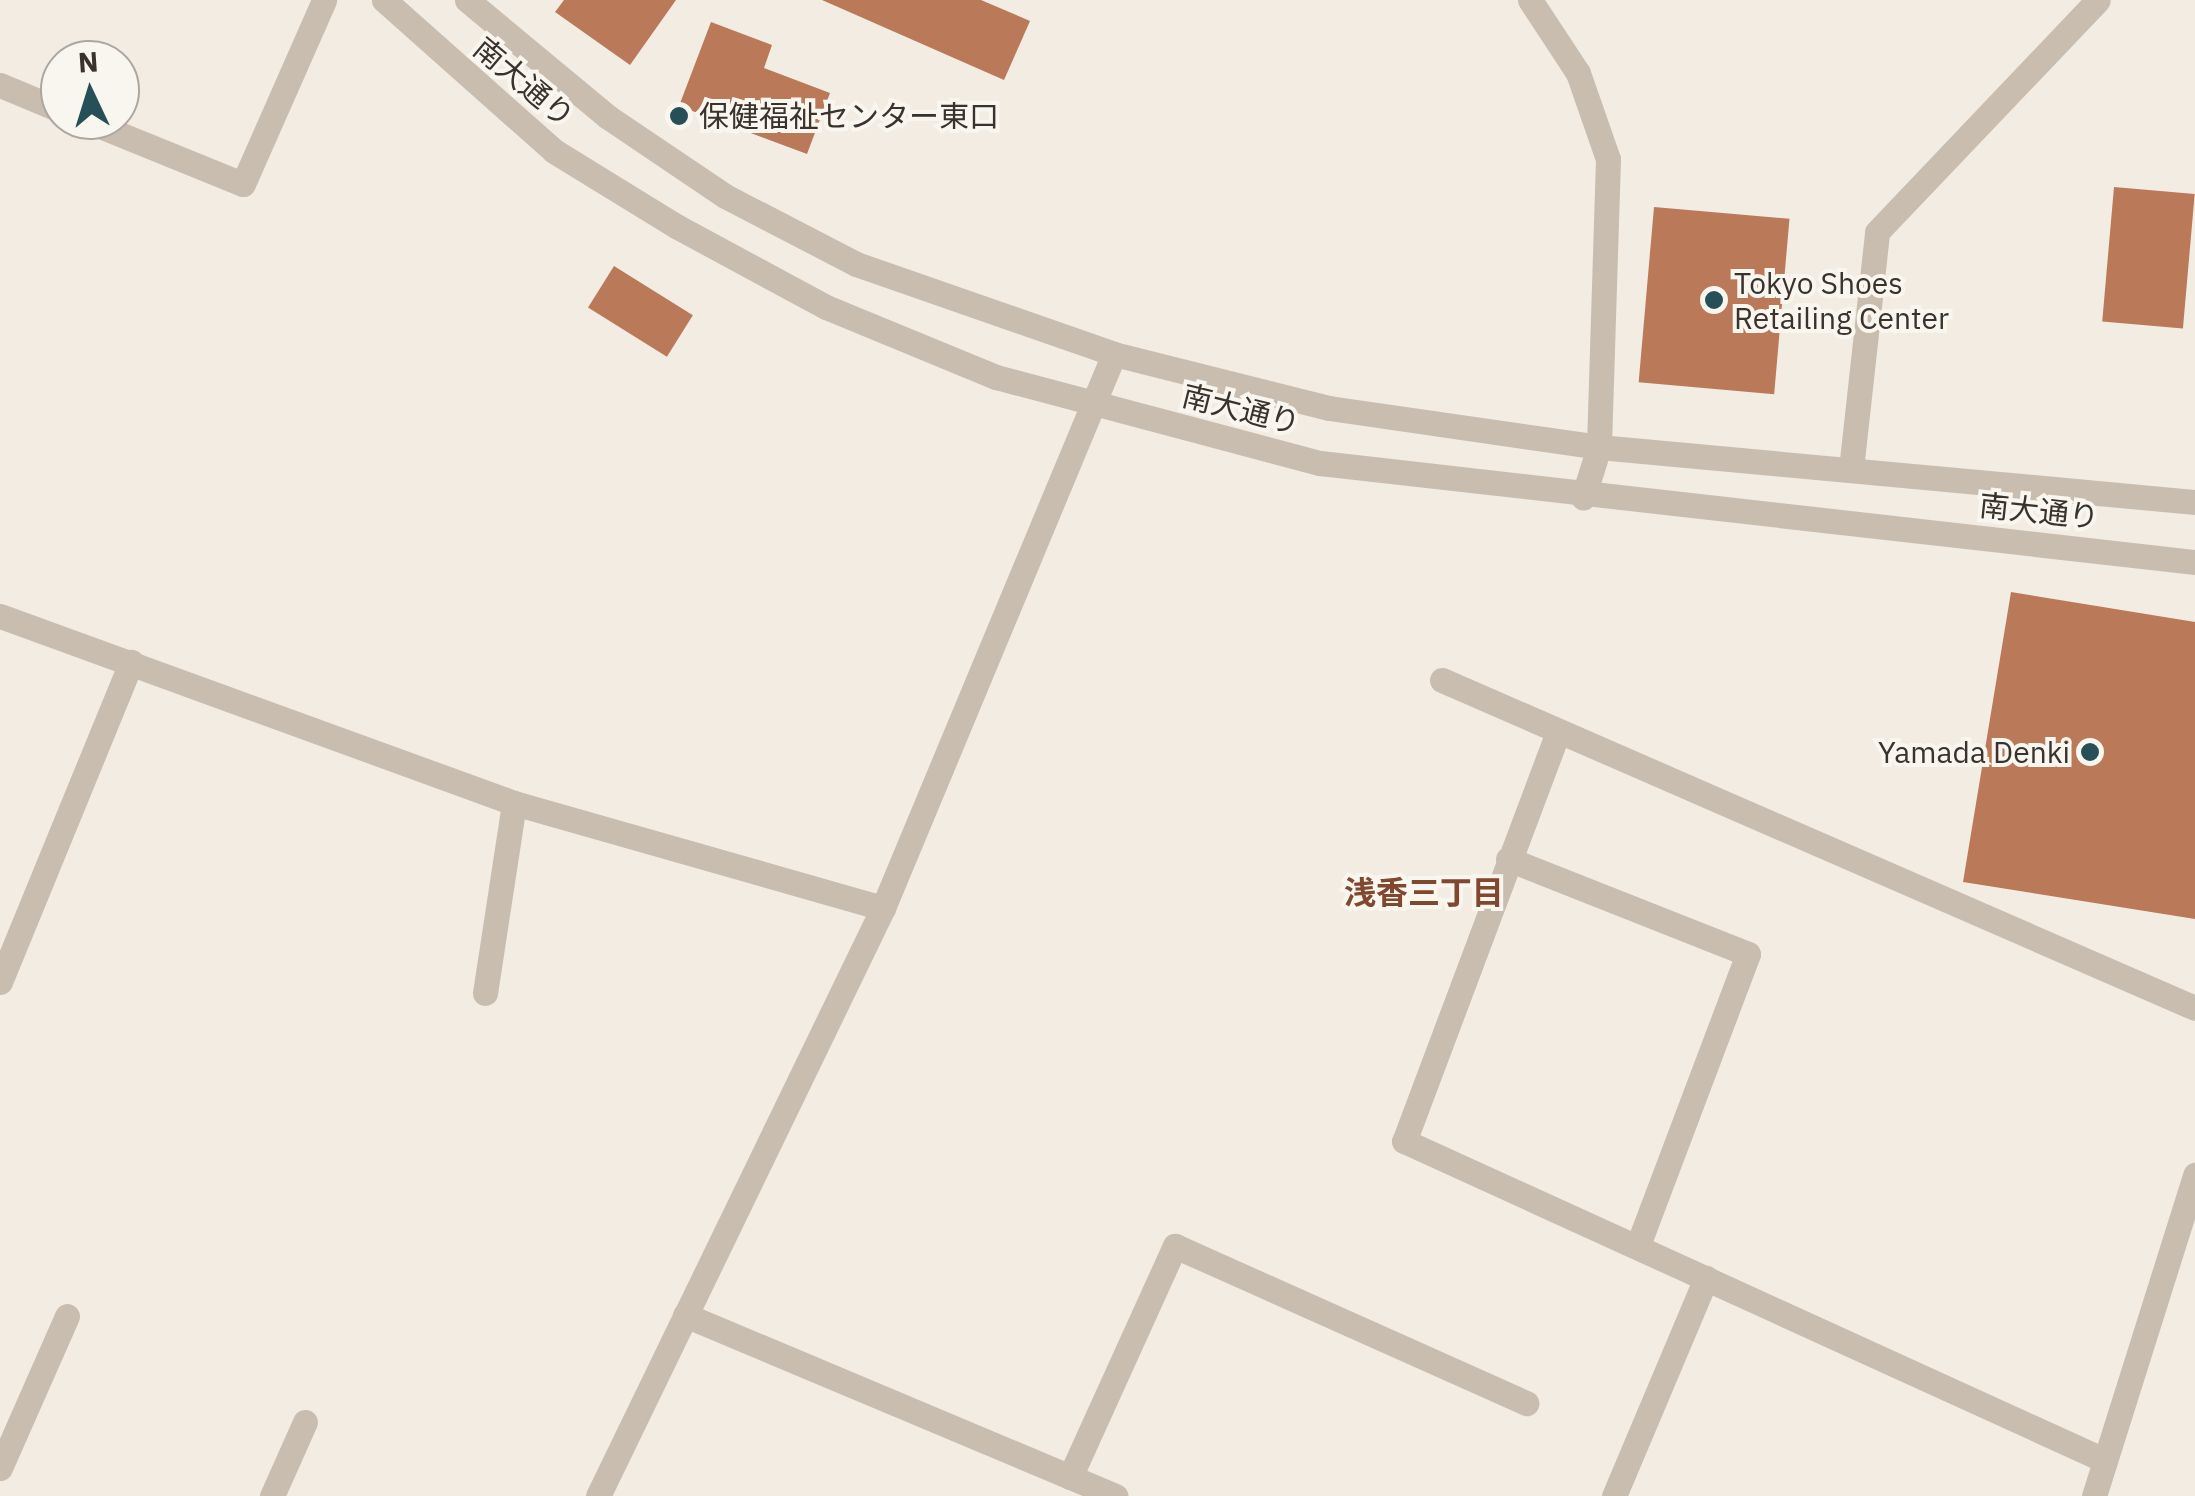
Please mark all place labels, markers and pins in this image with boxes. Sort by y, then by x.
place label: 保健福祉センター東口 [699,98,999,134]
marker: 保健福祉センター東口 [668,105,690,127]
place label: Tokyo Shoes Retailing Center [1734,265,1949,336]
marker: Tokyo Shoes Retailing Center [1703,289,1725,311]
place label: Yamada Denki [1878,734,2070,770]
marker: Yamada Denki [2079,741,2101,763]

